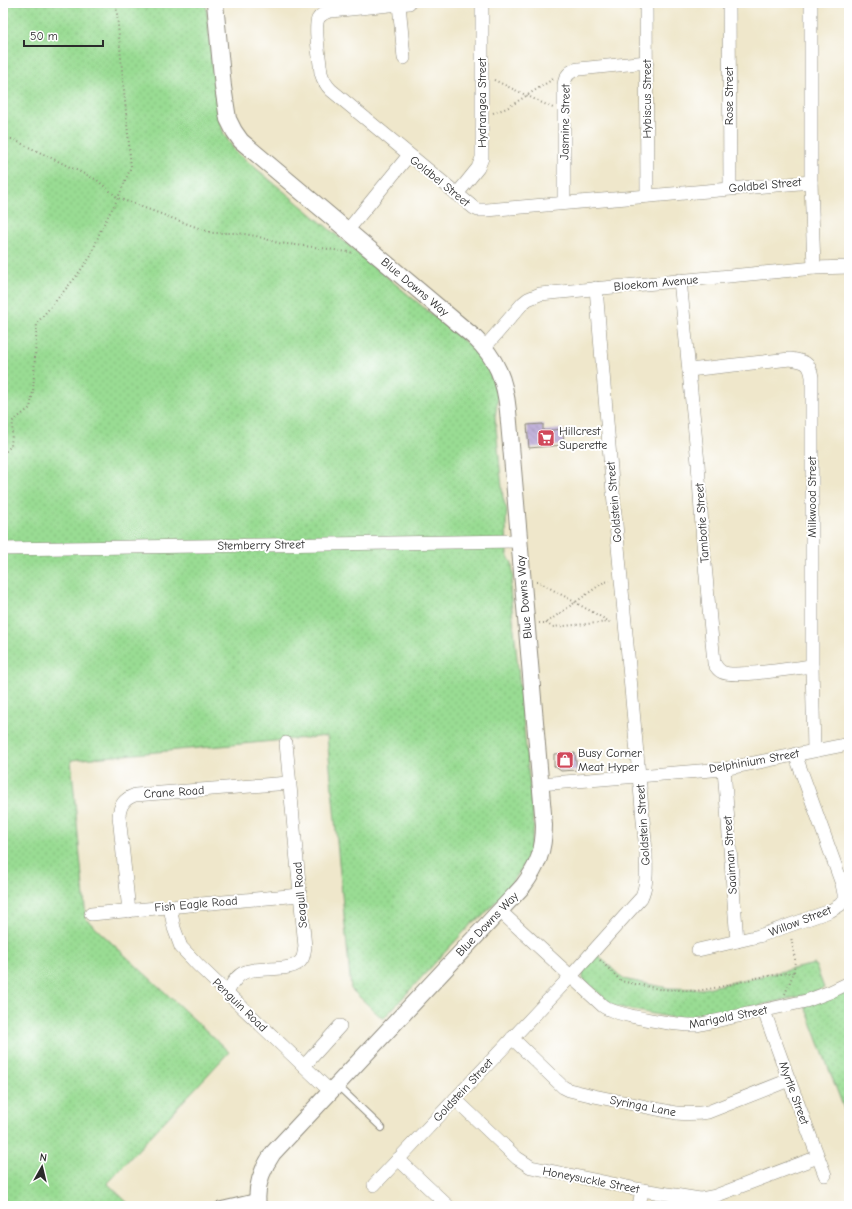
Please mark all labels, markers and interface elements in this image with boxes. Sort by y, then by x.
scale bar [24,22,103,48]
text: 50 m [30,29,58,43]
street label: Hydrangea Street [475,57,489,148]
street label: Hybiscus Street [640,59,654,139]
street label: Rose Street [722,66,736,125]
street label: Jasmine Street [557,83,573,160]
street label: Goldbel Street [407,153,473,210]
street label: Goldbel Street [728,175,803,195]
street label: Blue Downs Way [378,255,452,320]
street label: Bloekom Avenue [613,272,699,294]
place label: Hillcrest Superette [559,424,607,452]
supermarket icon: Hillcrest Superette [536,428,556,448]
street label: Milkwood Street [805,456,819,538]
street label: Goldstein Street [603,460,625,543]
street label: Tambotie Street [692,482,712,563]
street label: Stemberry Street [217,537,305,553]
street label: Blue Downs Way [513,554,535,639]
place label: Busy Corner Meat Hyper [578,746,642,774]
street label: Delphinium Street [708,746,801,776]
shop icon: Busy Corner Meat Hyper [555,750,575,770]
street label: Crane Road [143,783,205,801]
street label: Goldstein Street [633,783,653,866]
street label: Saaiman Street [720,815,740,895]
street label: Seagull Road [290,861,310,929]
street label: Blue Downs Way [453,888,522,959]
street label: Fish Eagle Road [154,893,238,915]
street label: Willow Street [767,902,834,939]
street label: Penguin Road [210,975,270,1035]
street label: Marigold Street [688,1002,769,1031]
street label: Goldstein Street [430,1055,496,1125]
street label: Myrtle Street [776,1059,812,1127]
street label: Syringa Lane [609,1093,677,1119]
north arrow [22,1147,62,1187]
text: N [39,1151,48,1165]
street label: Honeysuckle Street [541,1164,641,1196]

